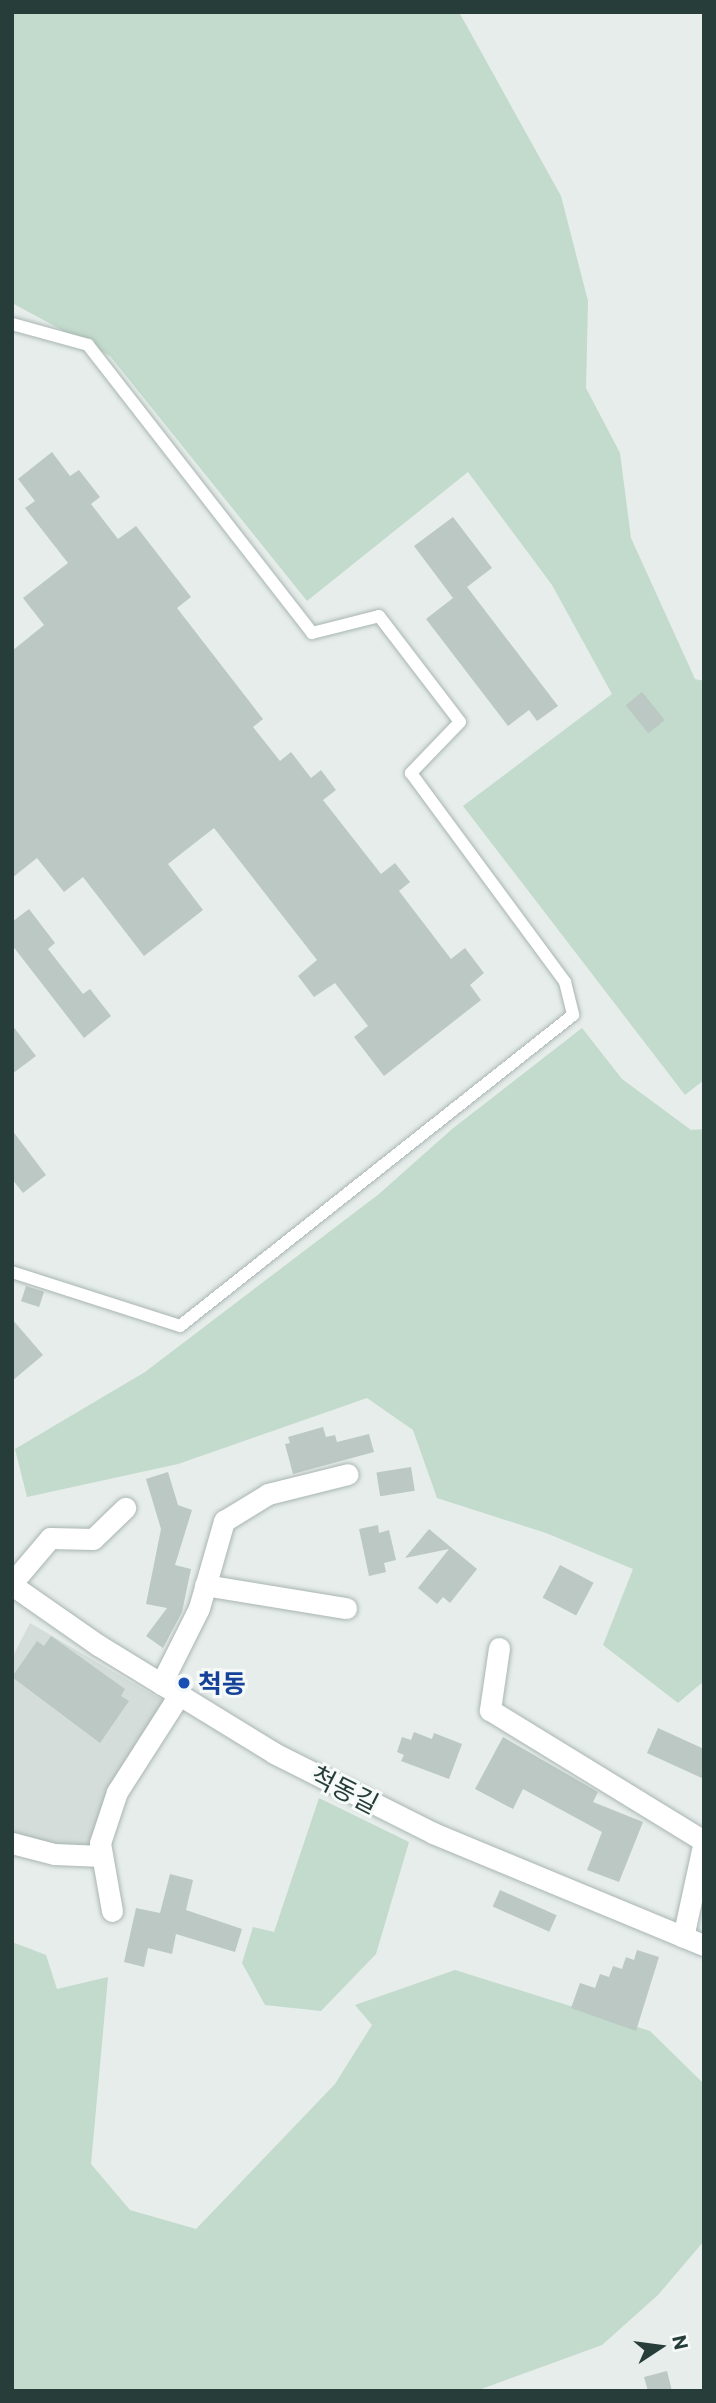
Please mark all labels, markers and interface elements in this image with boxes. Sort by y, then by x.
place label: 척동 [198,1667,246,1699]
marker: 척동 [176,1675,192,1691]
street label: 척동길 [306,1759,384,1819]
north arrow [625,2312,695,2382]
text: N [668,2333,694,2352]

